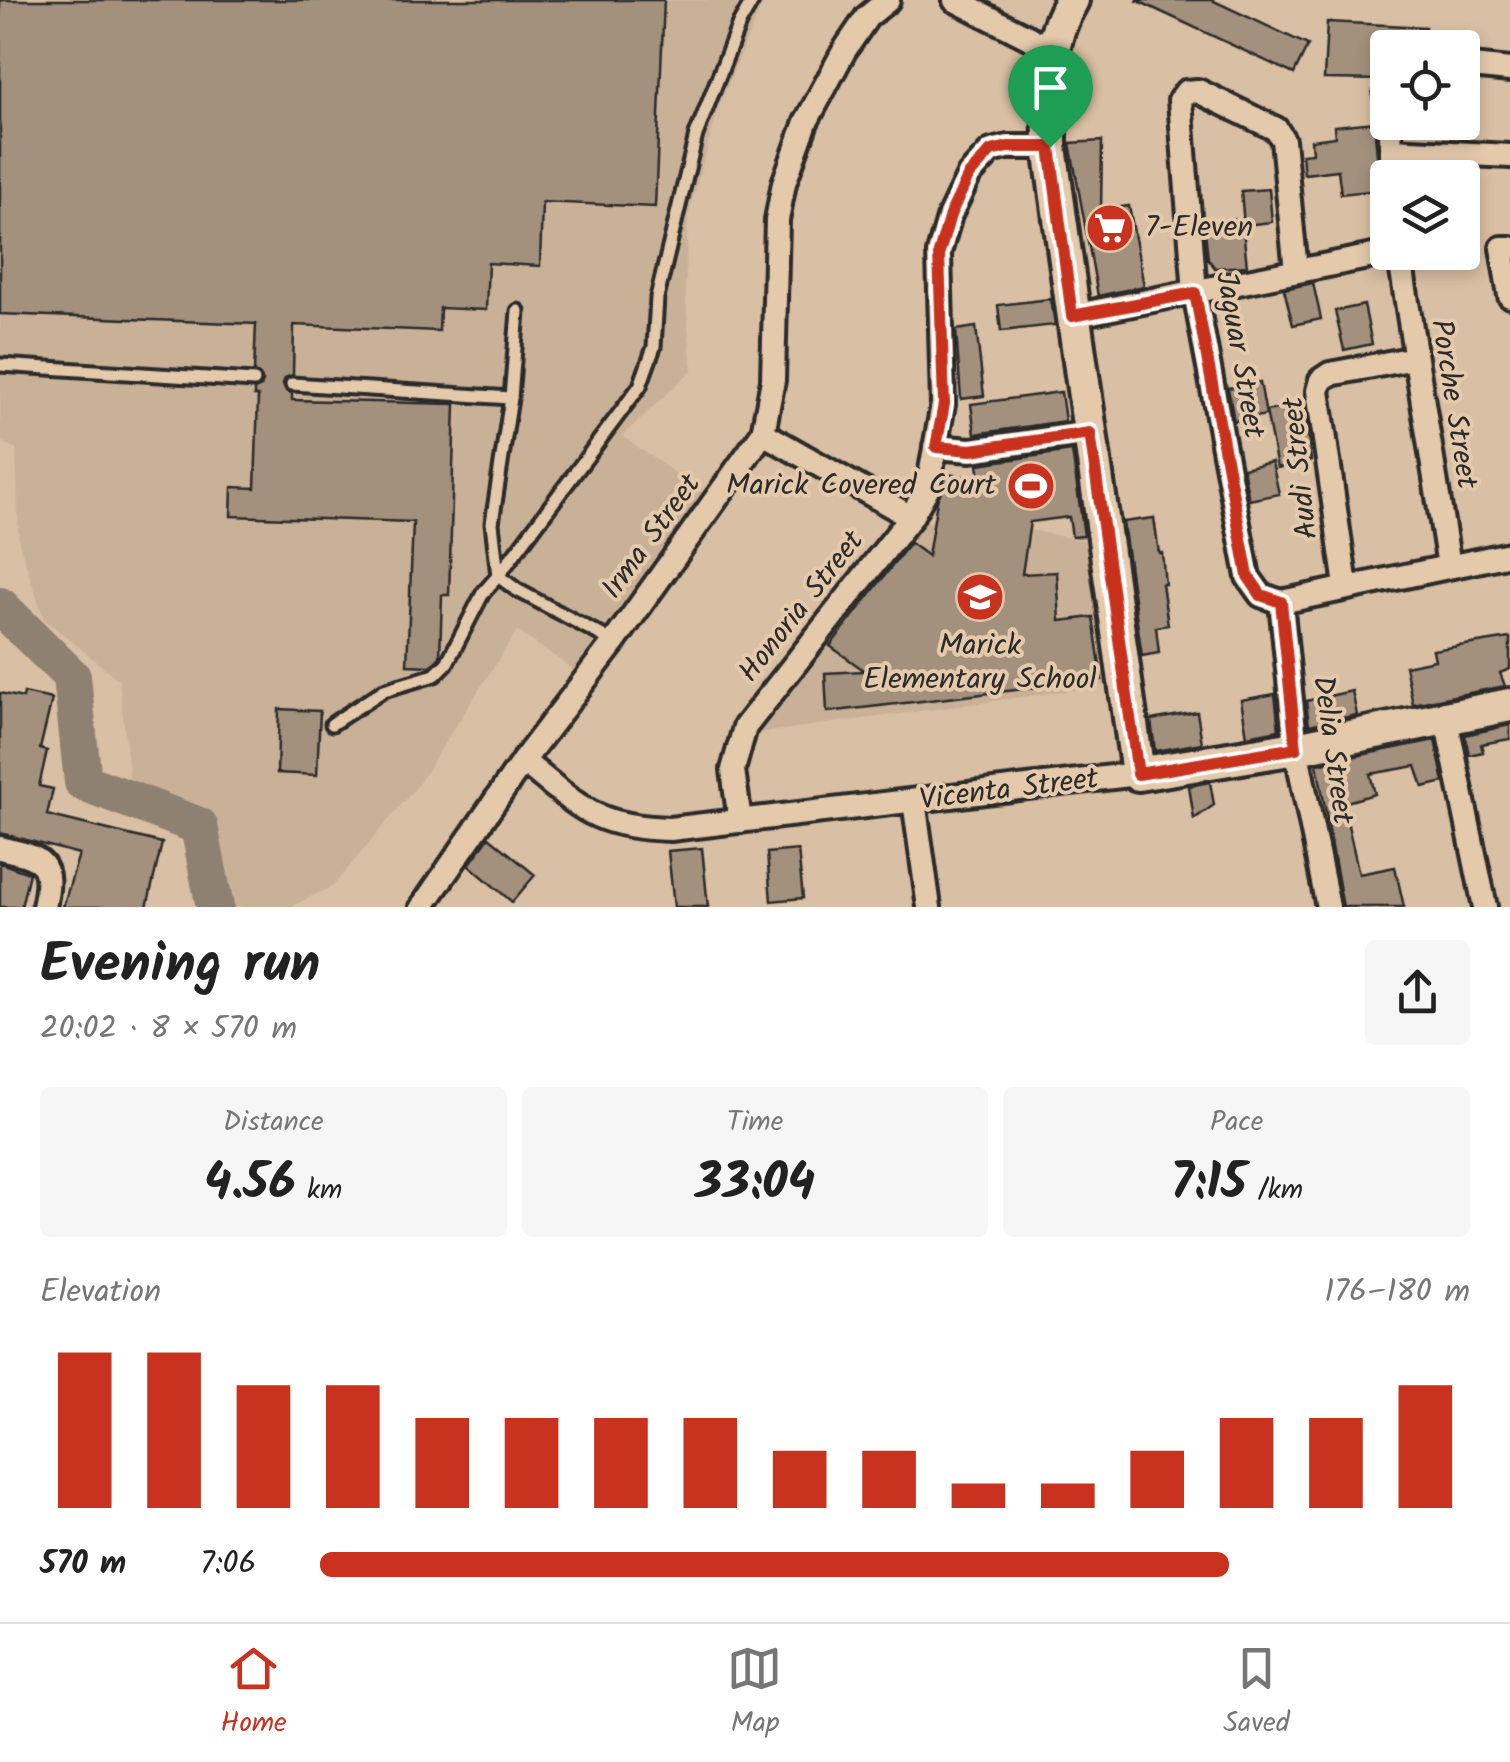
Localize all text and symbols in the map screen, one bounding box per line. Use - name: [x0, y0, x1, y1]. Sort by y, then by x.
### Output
- map controls: [1370, 30, 1480, 270]
- button: locate: [1370, 30, 1480, 140]
- pin: [1008, 45, 1093, 148]
- icon: arrive: [1023, 60, 1078, 115]
- button: layers: [1370, 160, 1480, 270]
- supermarket icon: 7-Eleven: [1084, 202, 1136, 254]
- place label: 7-Eleven: [1145, 204, 1253, 252]
- street label: Jaguar Street: [1201, 268, 1277, 443]
- street label: Porche Street: [1416, 316, 1490, 493]
- street label: Audi Street: [1270, 394, 1332, 542]
- sports icon: Marick Covered Court: [1005, 460, 1057, 512]
- place label: Marick Covered Court: [726, 462, 996, 510]
- street label: Irma Street: [590, 464, 714, 610]
- street label: Honoria Street: [727, 520, 877, 694]
- school or university icon: Marick Elementary School: [954, 571, 1006, 623]
- place label: Marick Elementary School: [863, 622, 1097, 704]
- street label: Delia Street: [1298, 673, 1366, 828]
- street label: Vicenta Street: [917, 755, 1102, 825]
- text: Evening run: [40, 923, 320, 1010]
- button: share: [1365, 940, 1470, 1045]
- text: 20:02 · 8 × 570 m: [40, 1004, 297, 1055]
- text: Distance: [223, 1100, 324, 1145]
- text: Time: [727, 1100, 783, 1145]
- text: Pace: [1210, 1100, 1263, 1145]
- text: 4.56: [204, 1145, 296, 1225]
- text: 33:04: [695, 1145, 815, 1225]
- text: 7:15: [1170, 1145, 1247, 1225]
- text: km: [296, 1168, 342, 1213]
- text: /km: [1247, 1168, 1303, 1213]
- text: Elevation: [40, 1267, 161, 1318]
- text: 176–180 m: [1324, 1267, 1470, 1318]
- text: 570 m: [40, 1539, 126, 1590]
- text: 7:06: [200, 1539, 256, 1590]
- tab: Home: [220, 1641, 287, 1746]
- tab: Map: [727, 1641, 782, 1746]
- tab: Saved: [1223, 1641, 1290, 1746]

